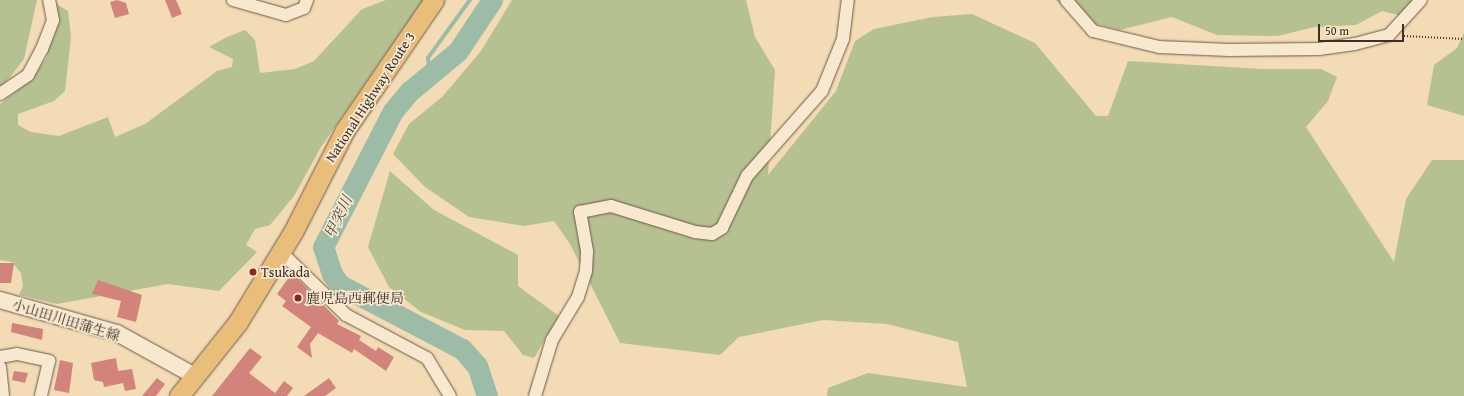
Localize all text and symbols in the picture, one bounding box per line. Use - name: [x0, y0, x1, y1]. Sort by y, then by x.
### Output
- scale bar: [1320, 16, 1406, 42]
- text: 50 m: [1325, 22, 1349, 39]
- street label: National Highway Route 3: [322, 29, 418, 165]
- water label: 甲突川: [320, 193, 356, 241]
- place label: Tsukada: [261, 264, 310, 280]
- marker: Tsukada: [248, 267, 258, 277]
- place label: 鹿児島西郵便局: [306, 290, 404, 306]
- marker: 鹿児島西郵便局: [293, 293, 303, 303]
- street label: 小山田川田蒲生線: [10, 296, 122, 344]

